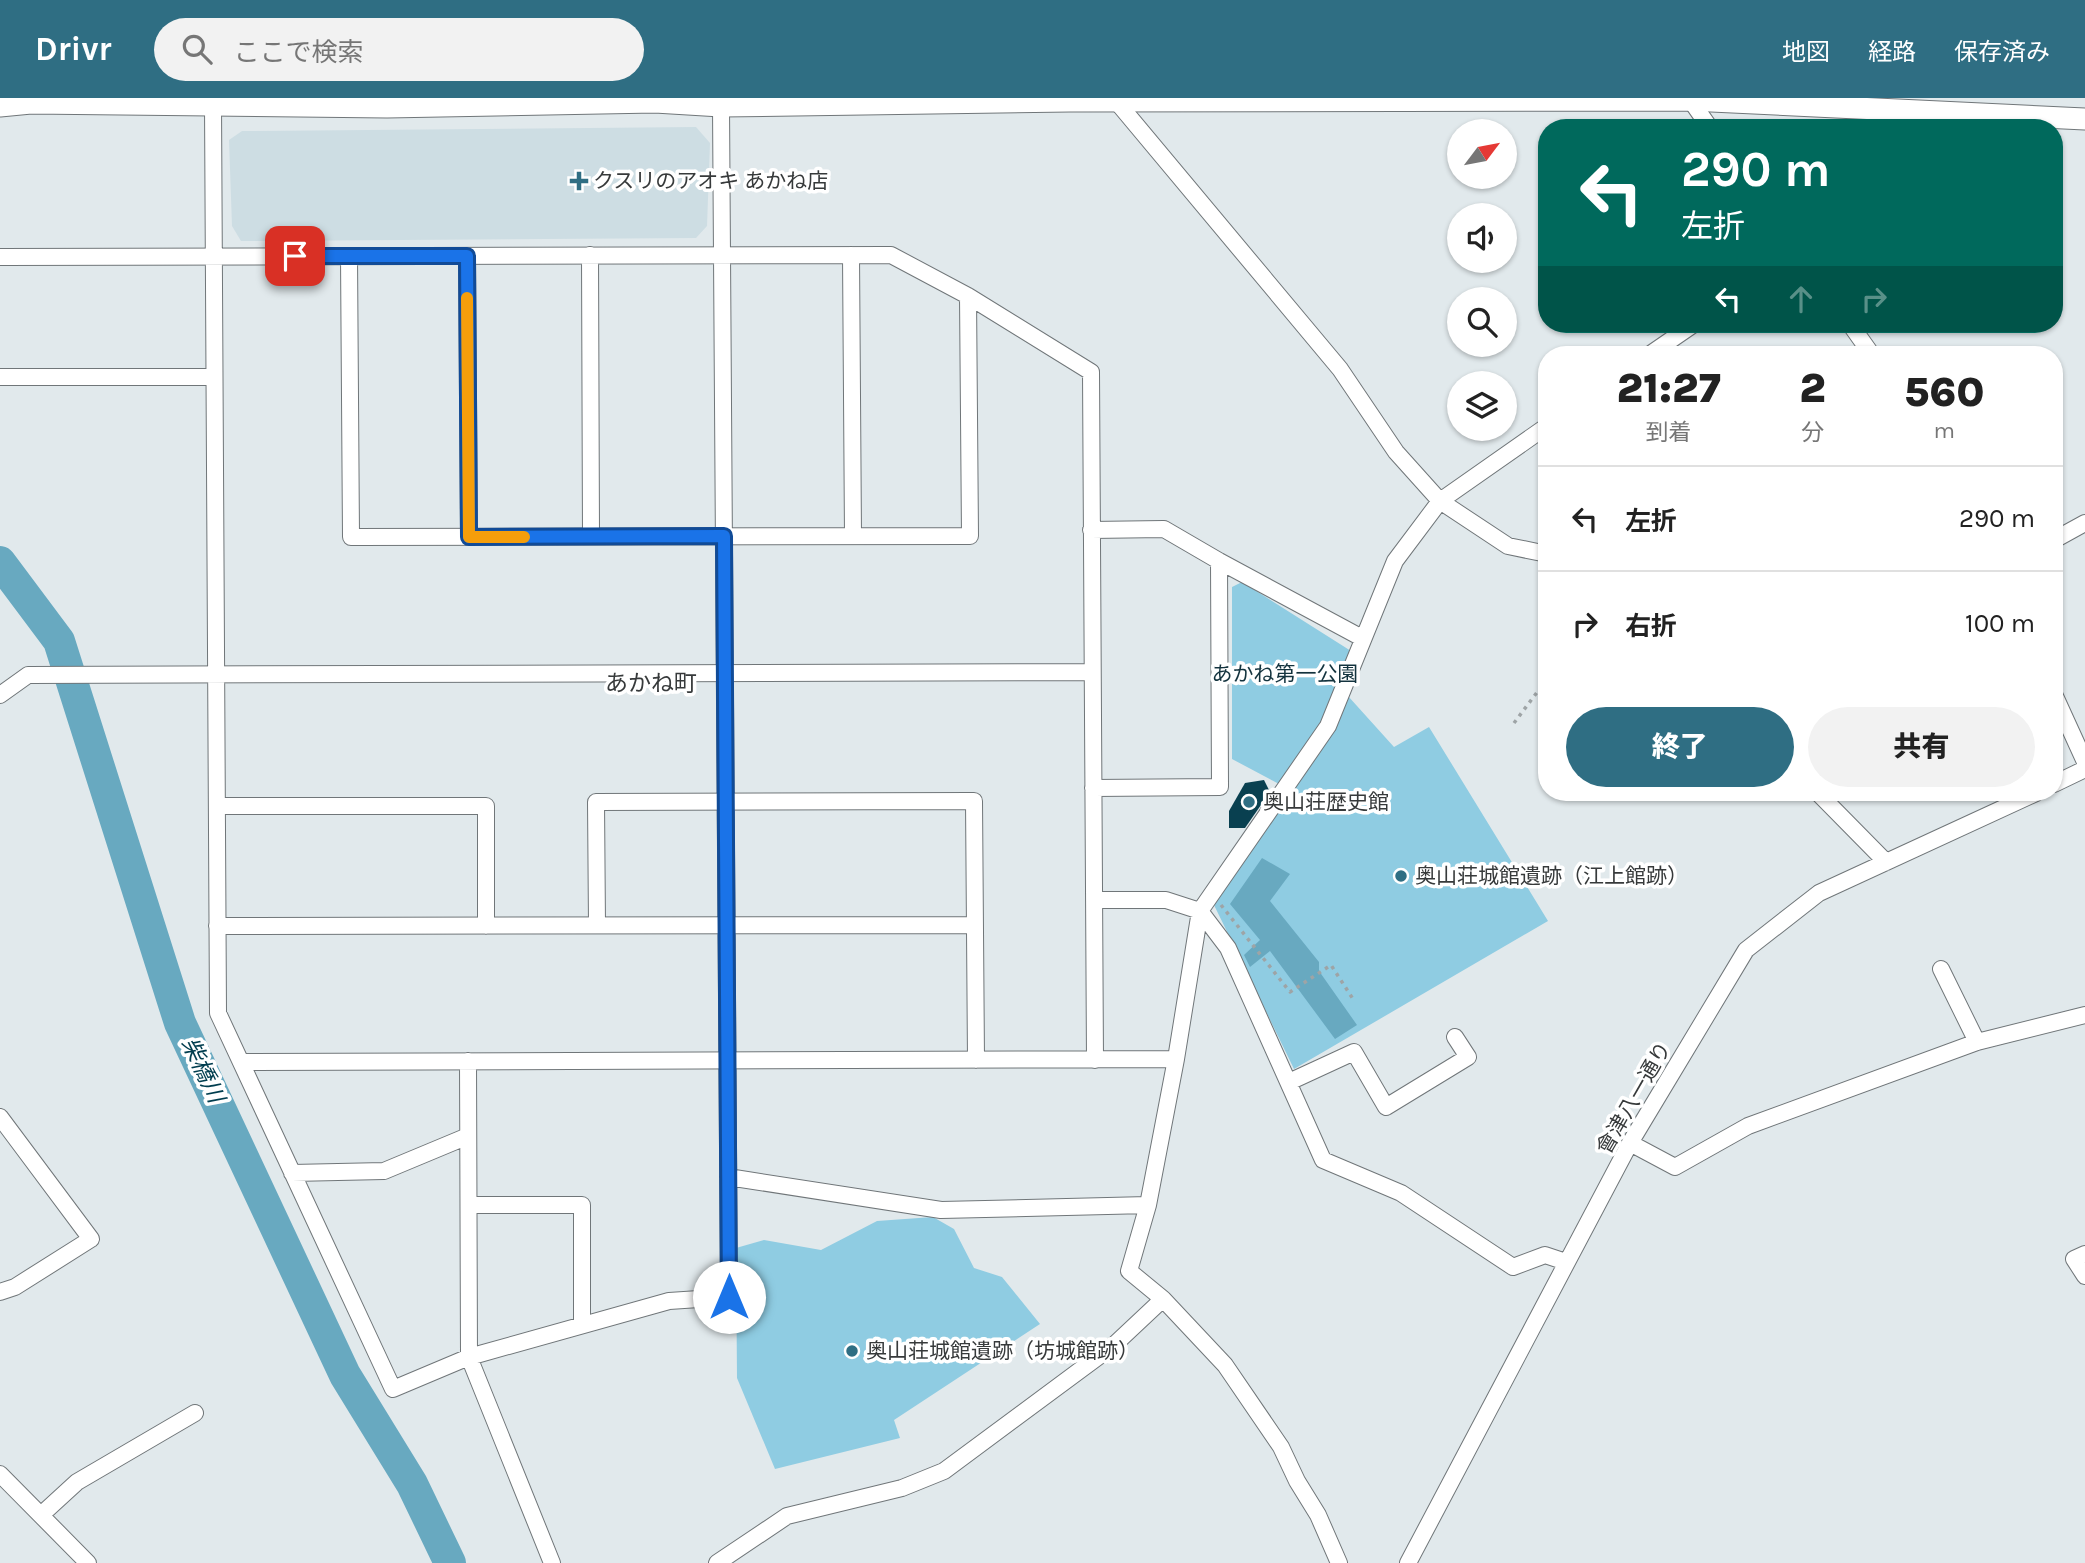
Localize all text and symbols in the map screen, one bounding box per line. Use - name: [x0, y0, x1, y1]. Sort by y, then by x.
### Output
- search box: [154, 18, 644, 81]
- text: Drivr: [35, 30, 112, 68]
- icon: search: [178, 30, 216, 68]
- text: ここで検索: [234, 37, 364, 68]
- text: 地図: [1782, 38, 1830, 66]
- text: 経路: [1868, 38, 1916, 66]
- text: 保存済み: [1954, 38, 2050, 66]
- north arrow: [1447, 119, 1517, 189]
- map controls: [1447, 119, 1517, 441]
- text: 290 m: [1681, 141, 1830, 198]
- icon: left: [1566, 147, 1657, 238]
- place label: クスリのアオキ あかね店: [593, 169, 828, 193]
- marker: クスリのアオキ あかね店: [571, 173, 587, 189]
- button: sound: [1447, 203, 1517, 273]
- text: 左折: [1681, 208, 1745, 245]
- pin: [265, 226, 325, 286]
- icon: arrive: [276, 237, 314, 275]
- icon: left: [1709, 280, 1747, 318]
- icon: ahead: [1782, 280, 1820, 318]
- icon: right: [1855, 280, 1893, 318]
- button: search: [1447, 287, 1517, 357]
- text: 21:27: [1616, 363, 1721, 413]
- text: 2: [1799, 363, 1826, 413]
- text: 560: [1904, 367, 1985, 417]
- button: layers: [1447, 371, 1517, 441]
- text: m: [1934, 417, 1955, 444]
- text: 到着: [1646, 419, 1692, 446]
- text: 分: [1801, 419, 1824, 446]
- icon: left: [1566, 500, 1604, 538]
- text: 290 m: [1959, 503, 2035, 534]
- text: 左折: [1625, 506, 1677, 537]
- icon: right: [1566, 605, 1604, 643]
- text: 100 m: [1965, 608, 2035, 639]
- text: 右折: [1625, 611, 1677, 642]
- park label: あかね第一公園: [1212, 662, 1359, 686]
- district label: あかね町: [605, 670, 697, 697]
- button: 終了: [1566, 707, 1794, 787]
- button: 共有: [1808, 707, 2035, 787]
- place label: 奥山荘歴史館: [1263, 790, 1389, 814]
- marker: 奥山荘歴史館: [1241, 794, 1257, 810]
- place label: 奥山荘城館遺跡（江上館跡）: [1415, 864, 1688, 888]
- marker: 奥山荘城館遺跡（江上館跡）: [1393, 868, 1409, 884]
- water label: 柴橋川: [176, 1033, 231, 1110]
- street label: 會津八一通り: [1592, 1037, 1676, 1159]
- position arrow: [692, 1260, 766, 1334]
- place label: 奥山荘城館遺跡（坊城館跡）: [866, 1339, 1139, 1363]
- marker: 奥山荘城館遺跡（坊城館跡）: [844, 1343, 860, 1359]

